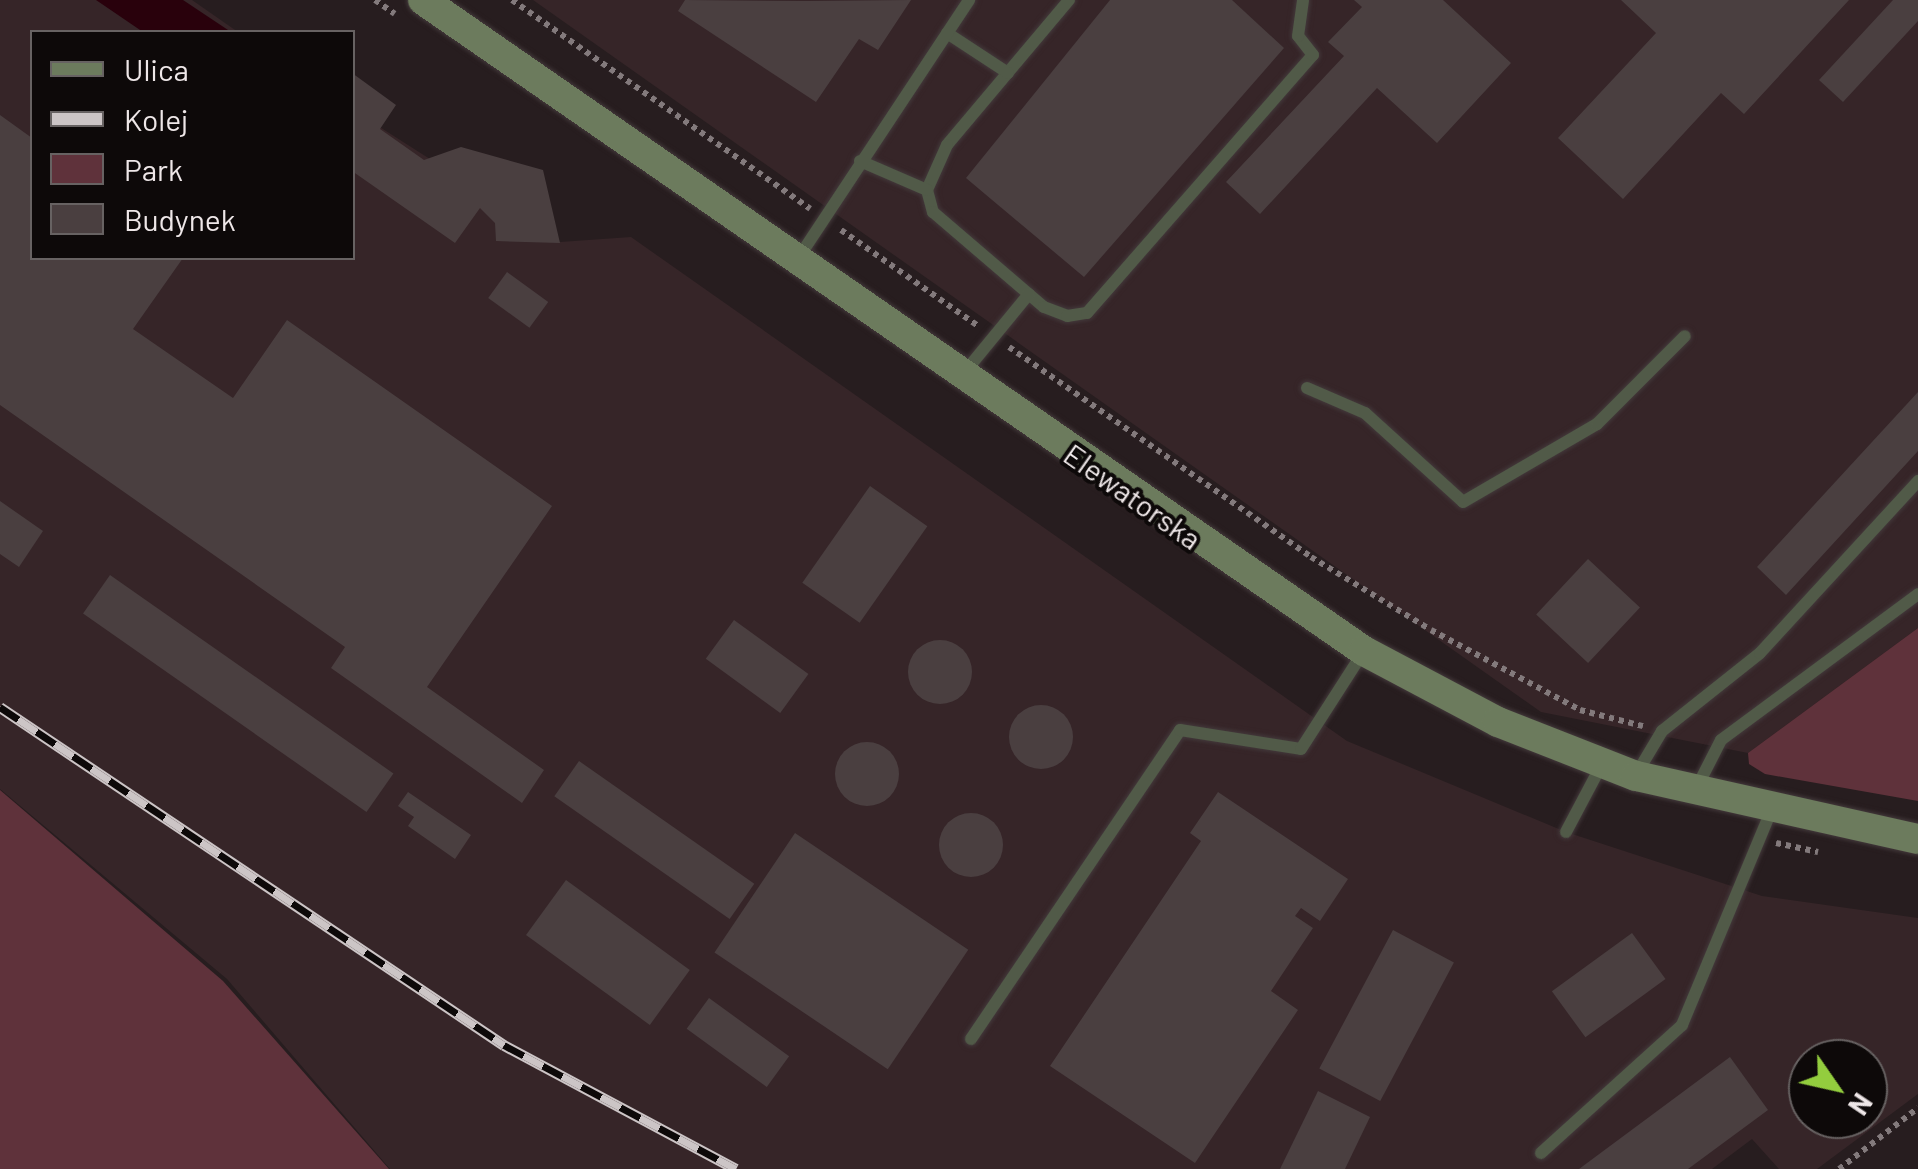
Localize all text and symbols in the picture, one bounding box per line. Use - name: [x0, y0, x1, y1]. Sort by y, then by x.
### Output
- legend: [30, 30, 355, 260]
- text: Ulica: [124, 51, 189, 87]
- text: Kolej: [124, 101, 188, 137]
- text: Park: [124, 151, 183, 187]
- text: Budynek: [124, 201, 236, 237]
- street label: Elewatorska: [1057, 436, 1209, 556]
- north arrow: [1788, 1039, 1888, 1139]
- text: N: [1842, 1087, 1881, 1122]

